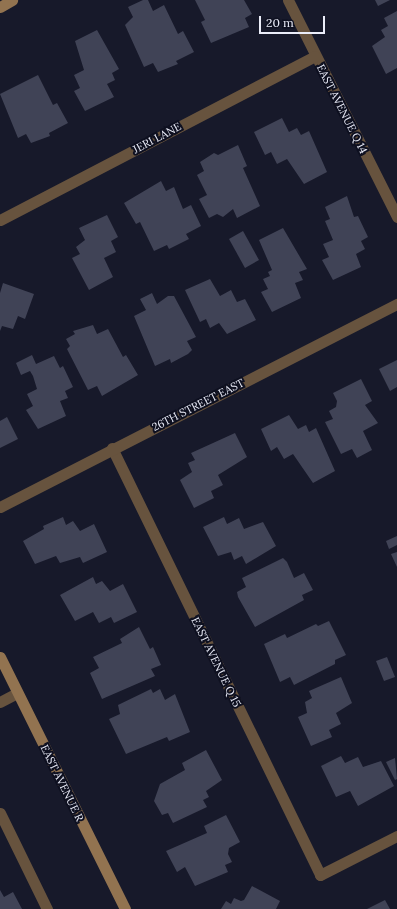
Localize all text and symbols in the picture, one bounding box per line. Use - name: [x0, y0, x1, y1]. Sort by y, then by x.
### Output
- scale bar: [261, 8, 327, 34]
- text: 20 m: [266, 15, 294, 30]
- street label: EAST AVENUE Q 14: [314, 62, 370, 156]
- street label: JERI LANE: [130, 120, 184, 156]
- street label: 26TH STREET EAST: [150, 376, 246, 434]
- street label: EAST AVENUE Q 15: [188, 615, 244, 709]
- street label: EAST AVENUE R: [38, 743, 86, 823]

